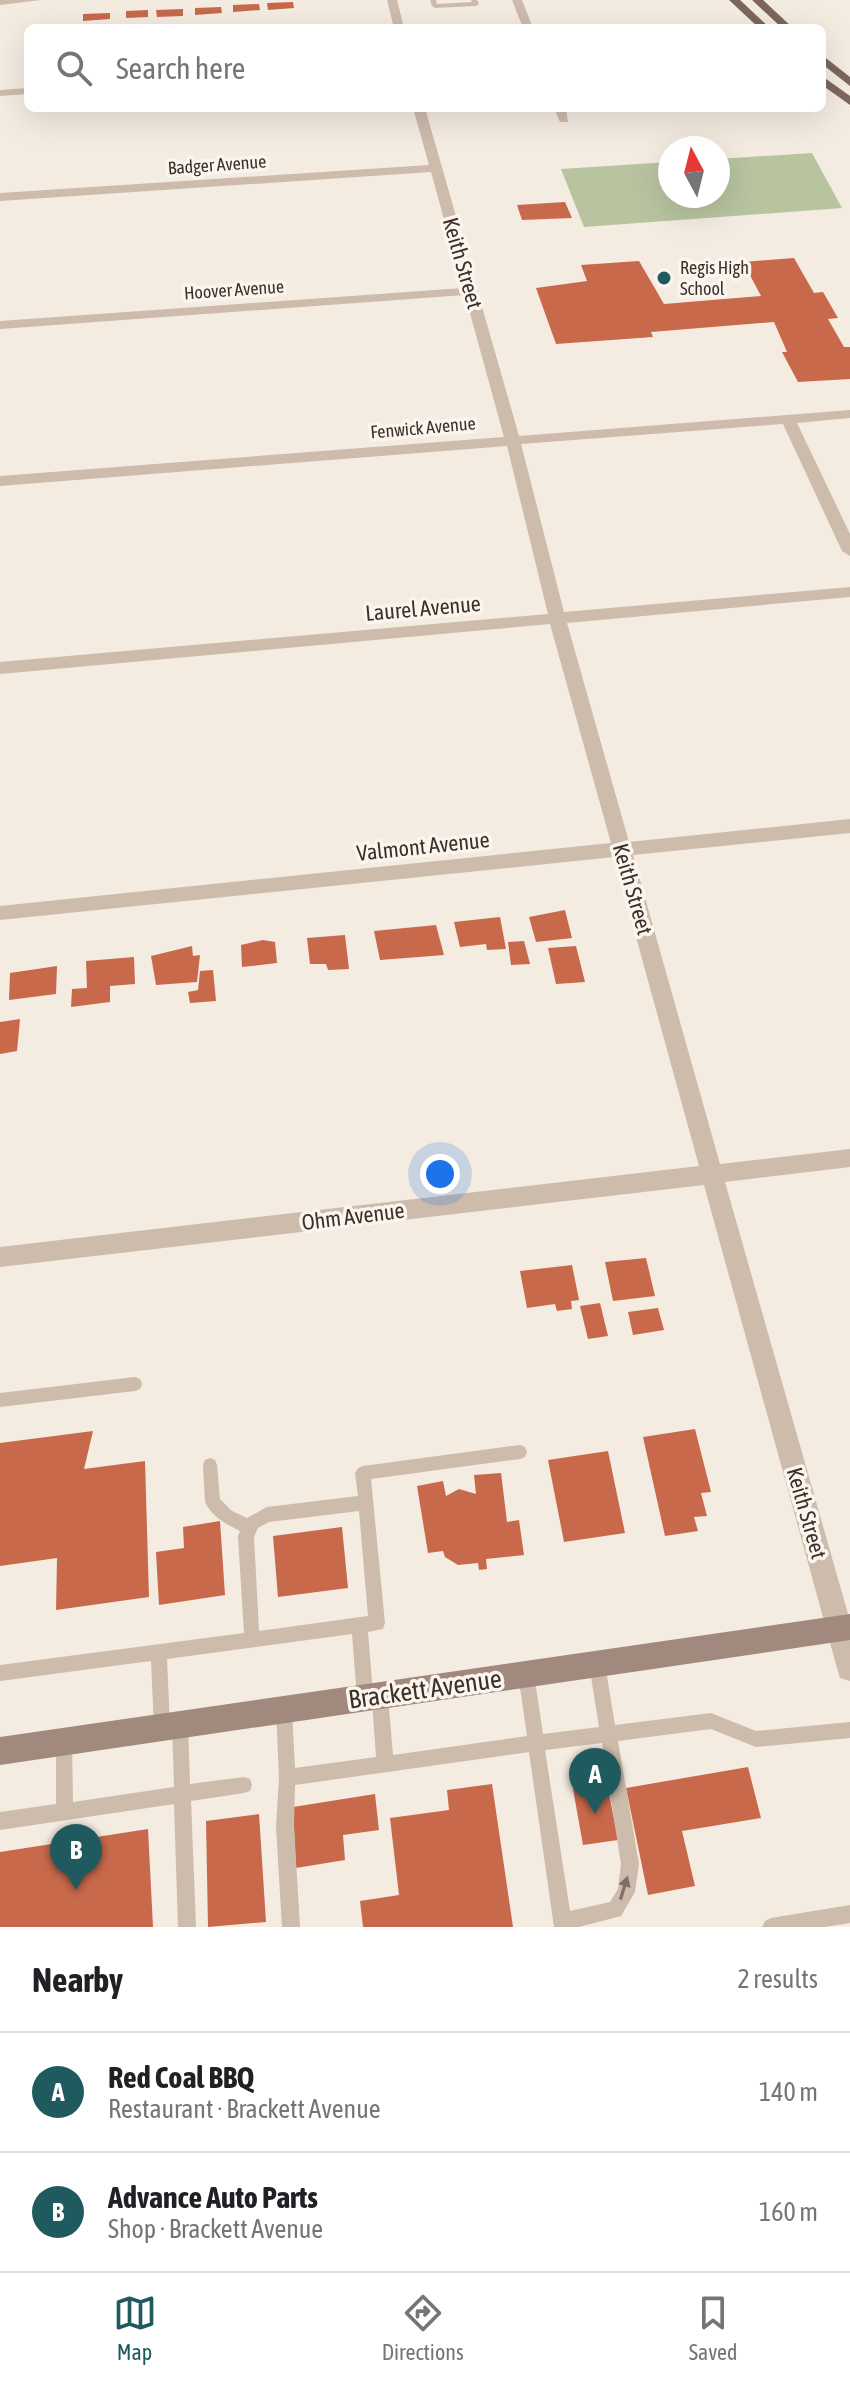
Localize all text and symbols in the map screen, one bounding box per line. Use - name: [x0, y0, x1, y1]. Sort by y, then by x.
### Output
- search box: [24, 24, 826, 112]
- icon: search: [52, 46, 96, 90]
- text: Search here: [116, 51, 245, 85]
- north arrow: [658, 136, 730, 208]
- street label: Badger Avenue: [167, 151, 267, 178]
- street label: Keith Street: [438, 214, 488, 312]
- place label: Regis High School: [680, 257, 749, 299]
- marker: Regis High School: [655, 269, 673, 287]
- street label: Hoover Avenue: [183, 276, 285, 303]
- street label: Fenwick Avenue: [369, 412, 476, 443]
- street label: Laurel Avenue: [364, 590, 482, 626]
- street label: Valmont Avenue: [355, 826, 491, 866]
- street label: Keith Street: [608, 840, 658, 938]
- your location: [420, 1154, 460, 1194]
- street label: Ohm Avenue: [300, 1197, 406, 1235]
- street label: Keith Street: [782, 1464, 832, 1562]
- street label: Brackett Avenue: [346, 1663, 504, 1715]
- pin: A: [569, 1748, 621, 1814]
- pin: B: [50, 1824, 102, 1890]
- one-way arrow: [618, 1876, 631, 1900]
- text: Nearby: [32, 1960, 123, 1999]
- text: 2 results: [737, 1964, 818, 1994]
- text: Red Coal BBQ: [108, 2060, 254, 2094]
- text: A: [52, 2077, 64, 2107]
- text: 140 m: [759, 2077, 818, 2107]
- text: Restaurant · Brackett Avenue: [108, 2094, 381, 2124]
- text: Advance Auto Parts: [108, 2180, 318, 2214]
- text: B: [52, 2197, 64, 2227]
- text: 160 m: [759, 2197, 818, 2227]
- text: Shop · Brackett Avenue: [108, 2214, 323, 2244]
- tab: Map: [113, 2291, 157, 2365]
- tab: Directions: [382, 2291, 464, 2365]
- tab: Saved: [689, 2291, 737, 2365]

